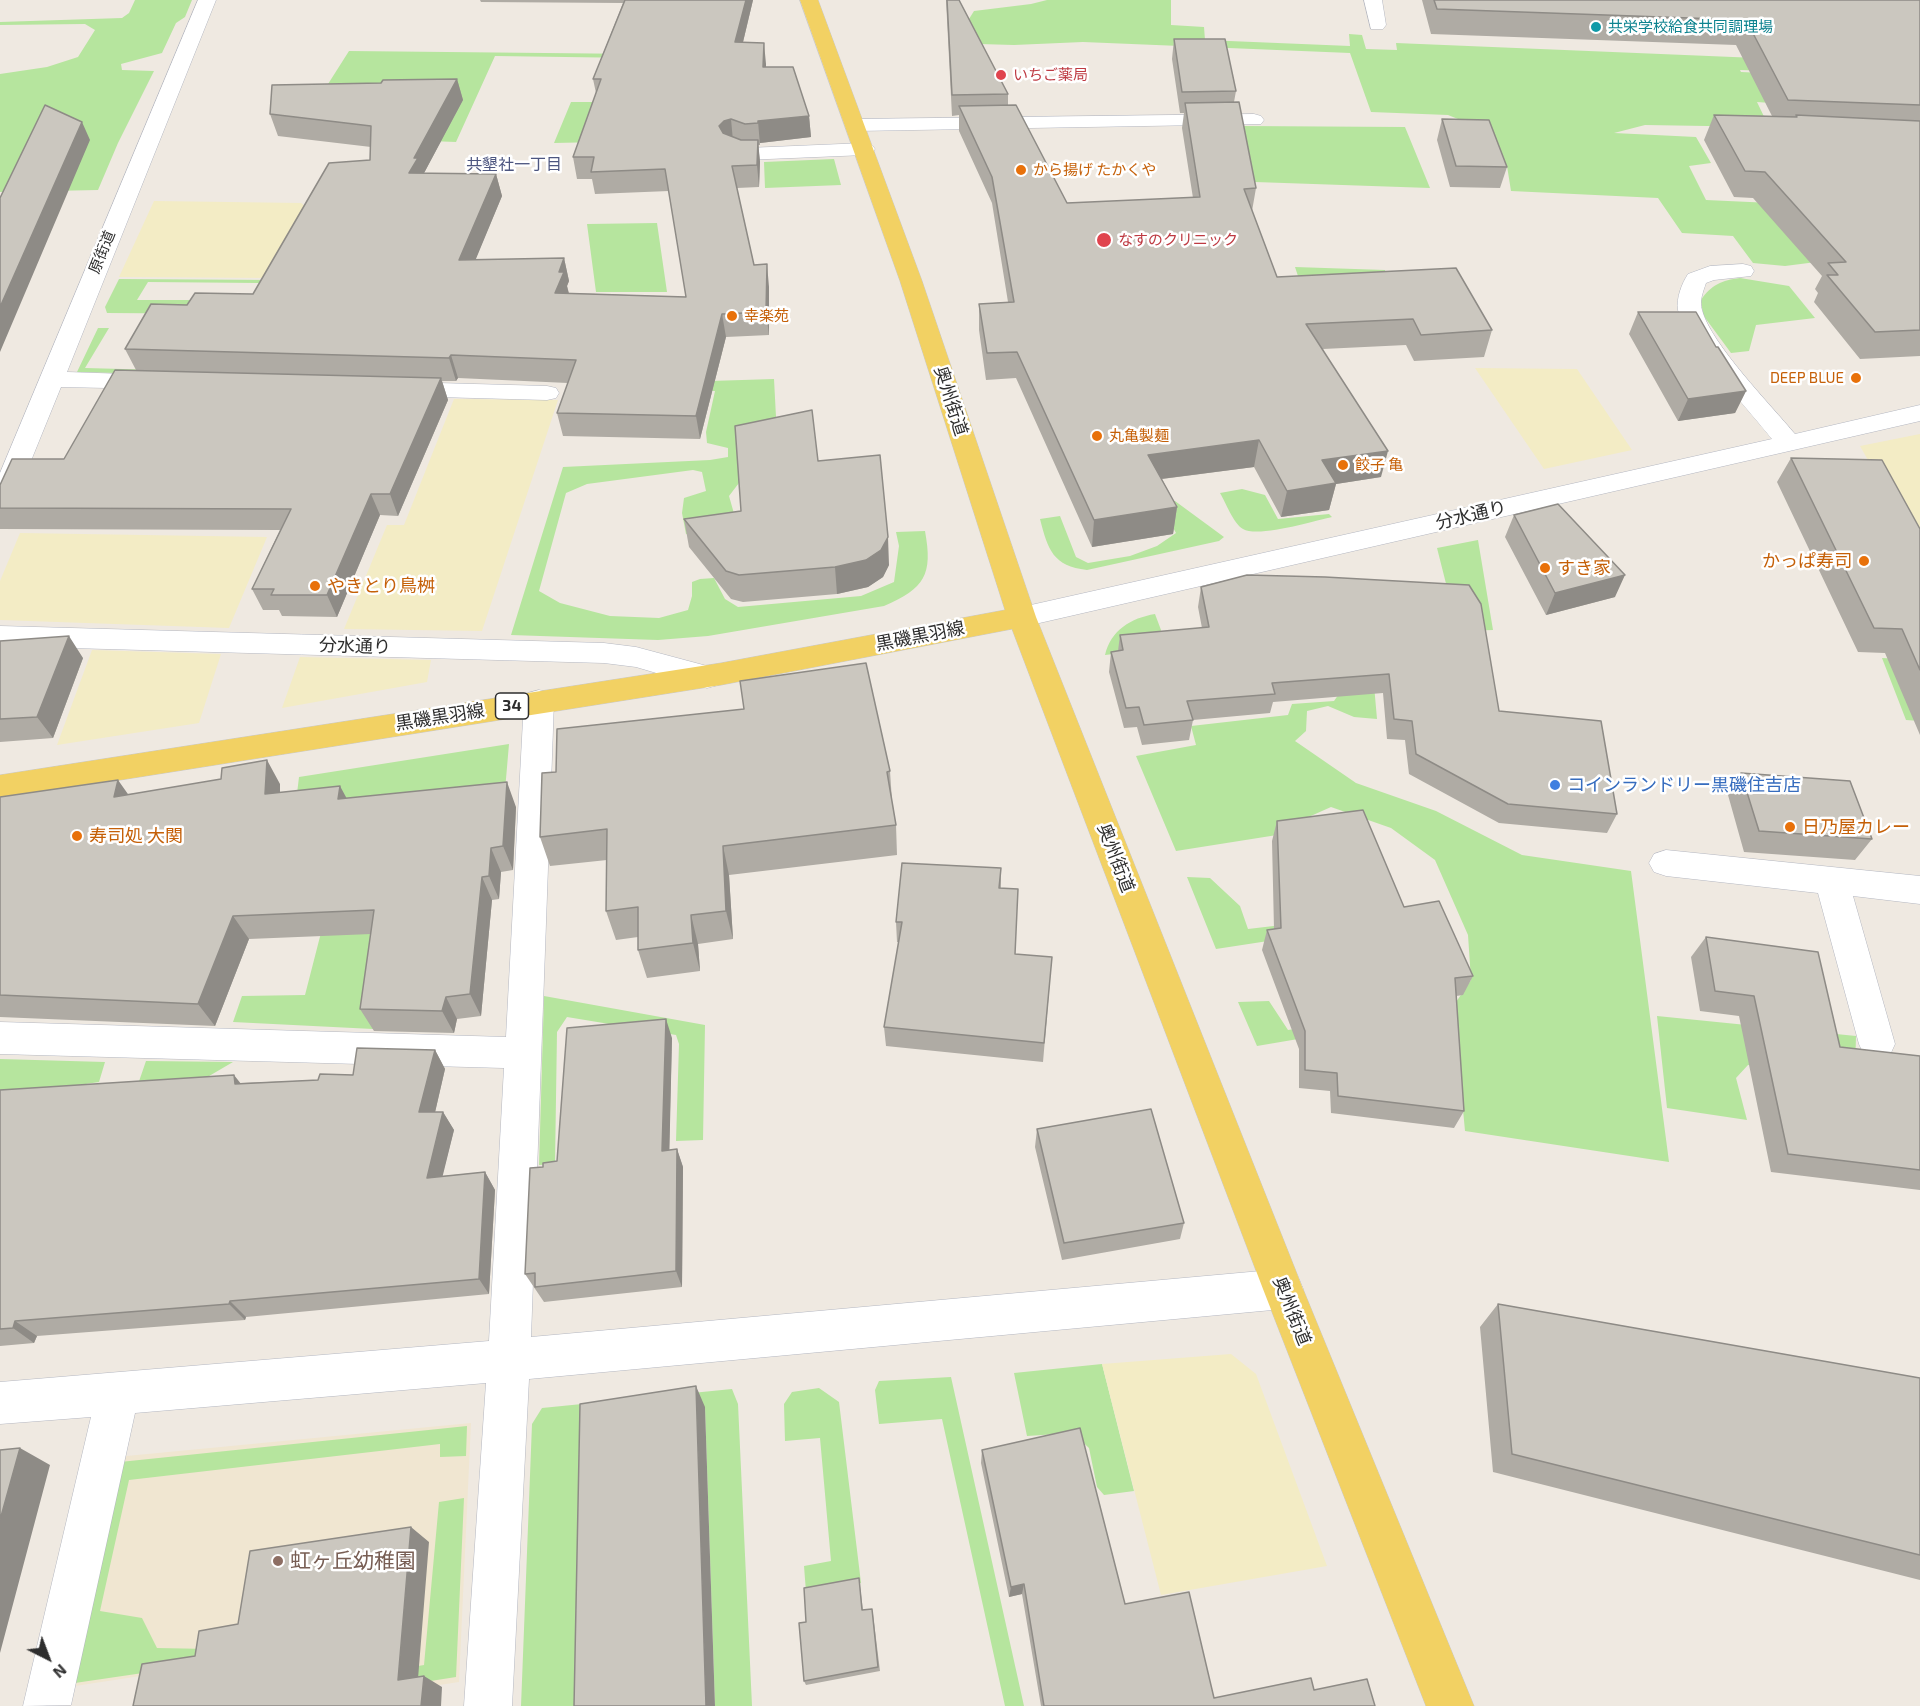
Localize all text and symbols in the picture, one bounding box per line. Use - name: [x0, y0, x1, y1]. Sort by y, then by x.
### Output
- place label: 共栄学校給食共同調理場: [1608, 18, 1773, 36]
- marker: 共栄学校給食共同調理場: [1589, 20, 1603, 34]
- place label: いちご薬局: [1013, 66, 1088, 84]
- marker: いちご薬局: [994, 68, 1008, 82]
- district label: 共墾社一丁目: [466, 155, 562, 175]
- place label: から揚げ たかくや: [1033, 161, 1156, 179]
- marker: から揚げ たかくや: [1014, 163, 1028, 177]
- street label: 原街道: [85, 228, 119, 276]
- marker: なすのクリニック: [1095, 231, 1113, 249]
- place label: なすのクリニック: [1118, 231, 1238, 249]
- place label: 幸楽苑: [744, 307, 789, 325]
- marker: 幸楽苑: [725, 309, 739, 323]
- street label: 奥州街道: [930, 363, 972, 439]
- place label: DEEP BLUE: [1770, 369, 1844, 387]
- marker: DEEP BLUE: [1849, 371, 1863, 385]
- place label: 丸亀製麺: [1109, 427, 1169, 445]
- marker: 丸亀製麺: [1090, 429, 1104, 443]
- place label: 餃子 亀: [1355, 456, 1403, 474]
- marker: 餃子 亀: [1336, 458, 1350, 472]
- street label: 分水通り: [1433, 496, 1509, 534]
- place label: かっぱ寿司: [1762, 550, 1852, 572]
- marker: かっぱ寿司: [1857, 554, 1871, 568]
- place label: すき家: [1557, 557, 1611, 579]
- marker: すき家: [1538, 561, 1552, 575]
- place label: やきとり鳥桝: [327, 575, 435, 597]
- marker: やきとり鳥桝: [308, 579, 322, 593]
- street label: 黒磯黒羽線: [874, 617, 966, 655]
- street label: 分水通り: [319, 634, 391, 658]
- road number: 34: [496, 693, 528, 719]
- street label: 黒磯黒羽線: [394, 699, 486, 735]
- place label: コインランドリー黒磯住吉店: [1567, 774, 1801, 796]
- marker: コインランドリー黒磯住吉店: [1548, 778, 1562, 792]
- place label: 日乃屋カレー: [1802, 816, 1910, 838]
- marker: 日乃屋カレー: [1783, 820, 1797, 834]
- street label: 奥州街道: [1093, 821, 1139, 895]
- place label: 寿司処 大関: [89, 825, 183, 847]
- marker: 寿司処 大関: [70, 829, 84, 843]
- street label: 奥州街道: [1269, 1274, 1315, 1348]
- place label: 虹ヶ丘幼稚園: [290, 1548, 416, 1574]
- marker: 虹ヶ丘幼稚園: [271, 1554, 285, 1568]
- north arrow: [18, 1628, 78, 1688]
- text: N: [50, 1661, 71, 1683]

